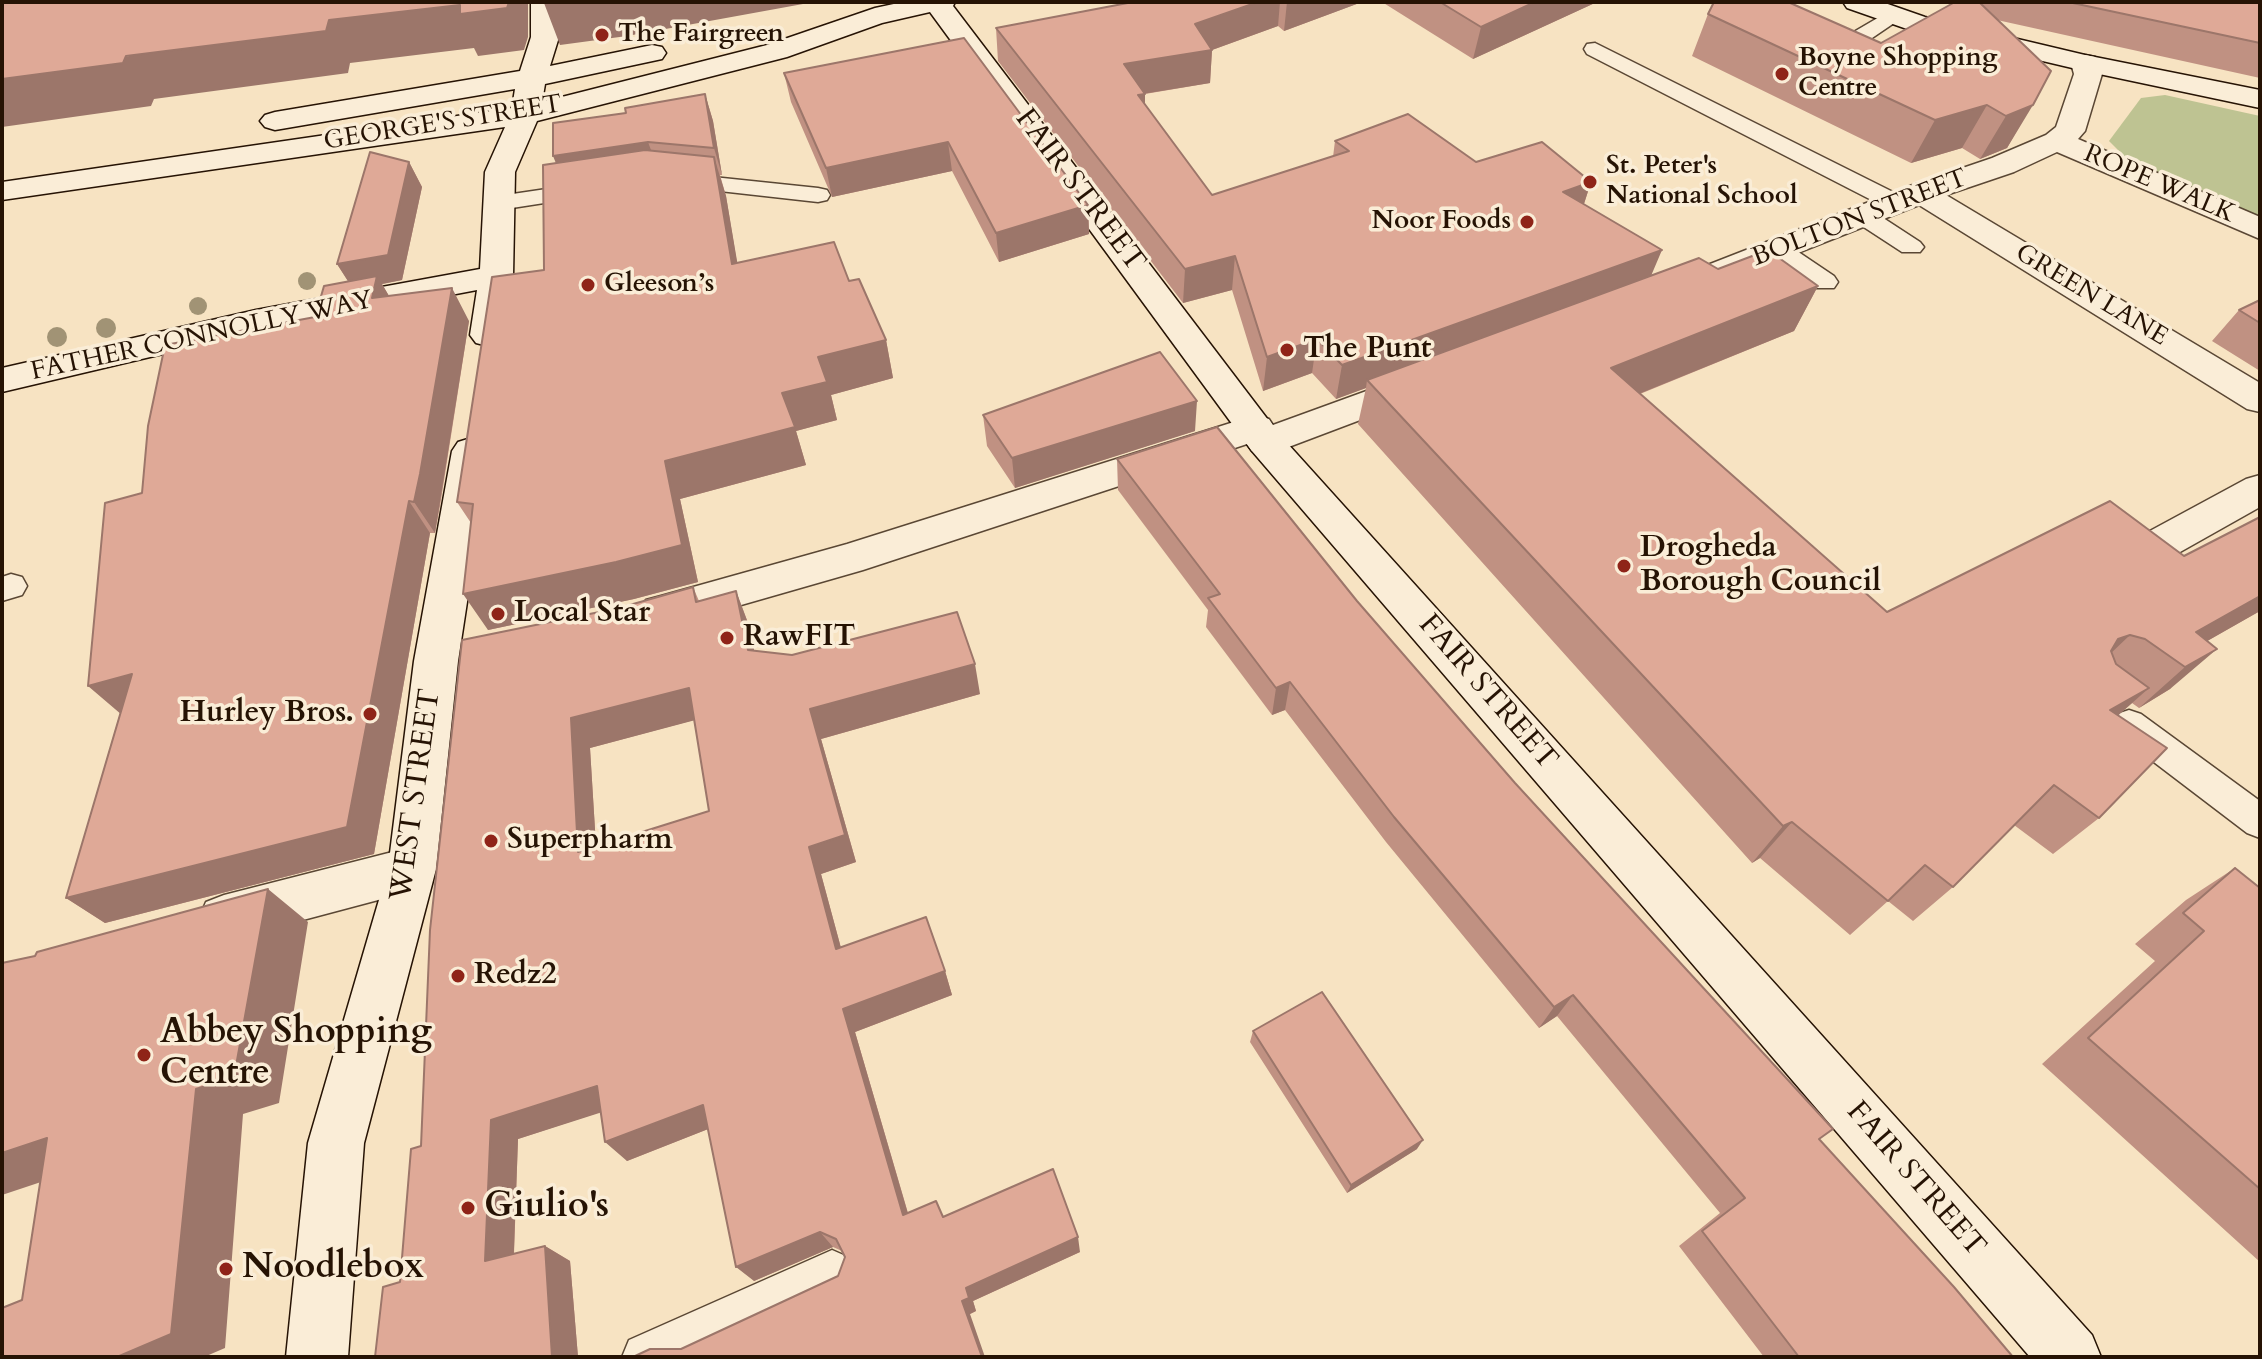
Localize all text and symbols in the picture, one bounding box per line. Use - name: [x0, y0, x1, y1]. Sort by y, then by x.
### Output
- place label: The Fairgreen: [618, 19, 784, 51]
- marker: The Fairgreen: [593, 26, 611, 44]
- place label: Boyne Shopping Centre: [1798, 43, 1998, 104]
- marker: Boyne Shopping Centre: [1773, 65, 1791, 83]
- street label: GEORGE'S STREET: [322, 90, 564, 158]
- street label: FAIR STREET: [1006, 103, 1152, 279]
- street label: ROPE WALK: [2079, 139, 2239, 231]
- place label: St. Peter's National School: [1606, 151, 1797, 212]
- street label: BOLTON STREET: [1748, 164, 1972, 274]
- marker: St. Peter's National School: [1581, 173, 1599, 191]
- place label: Noor Foods: [1372, 206, 1511, 238]
- marker: Noor Foods: [1518, 213, 1536, 231]
- street label: GREEN LANE: [2009, 238, 2173, 354]
- place label: Gleeson’s: [604, 269, 714, 301]
- marker: Gleeson’s: [579, 276, 597, 294]
- street label: FATHER CONNOLLY WAY: [28, 285, 376, 389]
- place label: The Punt: [1303, 332, 1431, 368]
- marker: The Punt: [1278, 341, 1296, 359]
- place label: Drogheda Borough Council: [1640, 531, 1881, 602]
- marker: Drogheda Borough Council: [1615, 557, 1633, 575]
- place label: Local Star: [514, 596, 650, 632]
- marker: Local Star: [489, 605, 507, 623]
- street label: FAIR STREET: [1410, 608, 1564, 778]
- place label: RawFIT: [743, 620, 855, 656]
- marker: RawFIT: [718, 629, 736, 647]
- street label: WEST STREET: [384, 687, 450, 903]
- place label: Hurley Bros.: [180, 696, 354, 732]
- marker: Hurley Bros.: [361, 705, 379, 723]
- place label: Superpharm: [507, 823, 673, 859]
- marker: Superpharm: [482, 832, 500, 850]
- place label: Redz2: [474, 958, 557, 994]
- marker: Redz2: [449, 967, 467, 985]
- place label: Abbey Shopping Centre: [160, 1012, 432, 1097]
- marker: Abbey Shopping Centre: [135, 1046, 153, 1064]
- street label: FAIR STREET: [1838, 1095, 1992, 1265]
- place label: Giulio's: [484, 1186, 609, 1230]
- marker: Giulio's: [459, 1199, 477, 1217]
- place label: Noodlebox: [242, 1247, 424, 1291]
- marker: Noodlebox: [217, 1260, 235, 1278]

